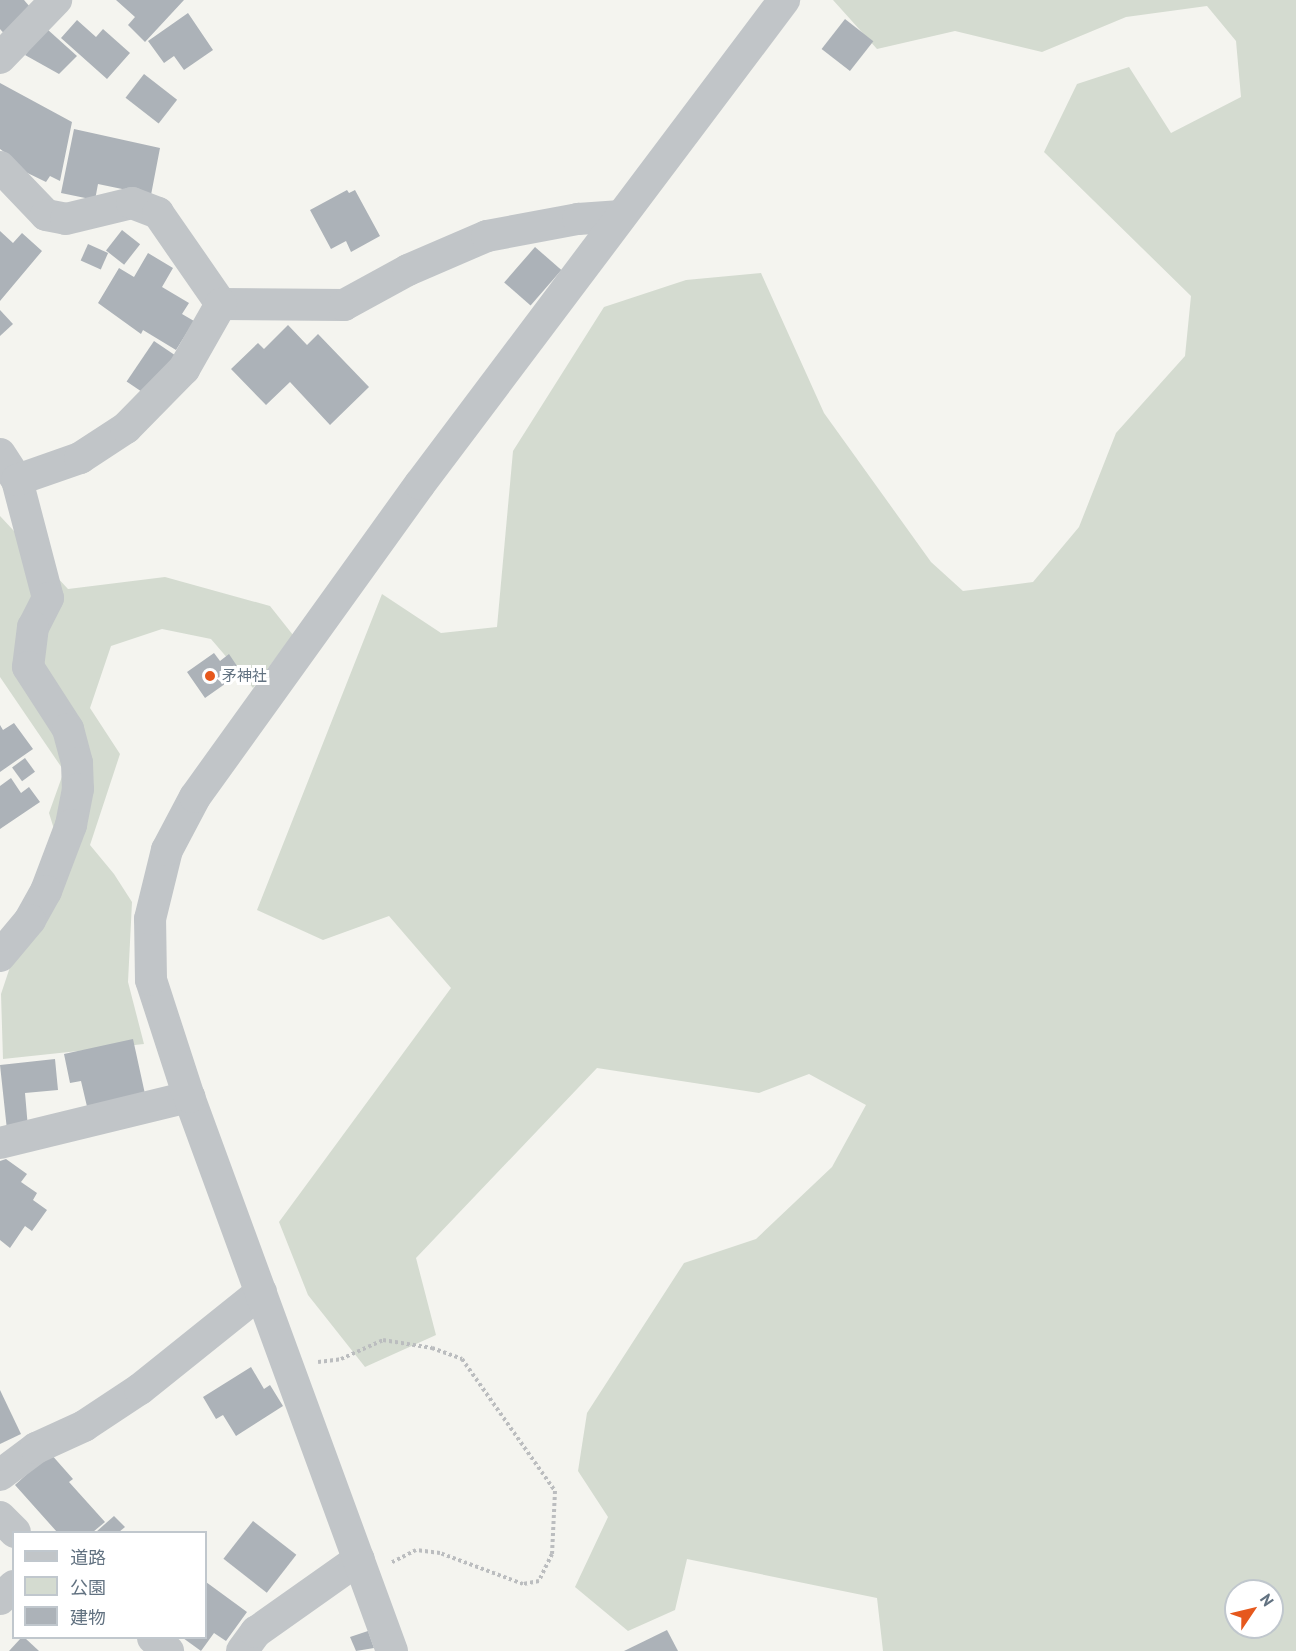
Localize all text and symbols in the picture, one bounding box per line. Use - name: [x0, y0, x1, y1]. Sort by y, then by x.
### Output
- place label: 矛神社: [222, 667, 267, 685]
- marker: 矛神社: [203, 669, 217, 683]
- legend: [12, 1531, 207, 1639]
- text: 道路: [70, 1546, 106, 1569]
- text: 公園: [70, 1576, 106, 1599]
- north arrow: [1224, 1579, 1284, 1639]
- text: N: [1256, 1590, 1278, 1610]
- text: 建物: [70, 1606, 106, 1629]

